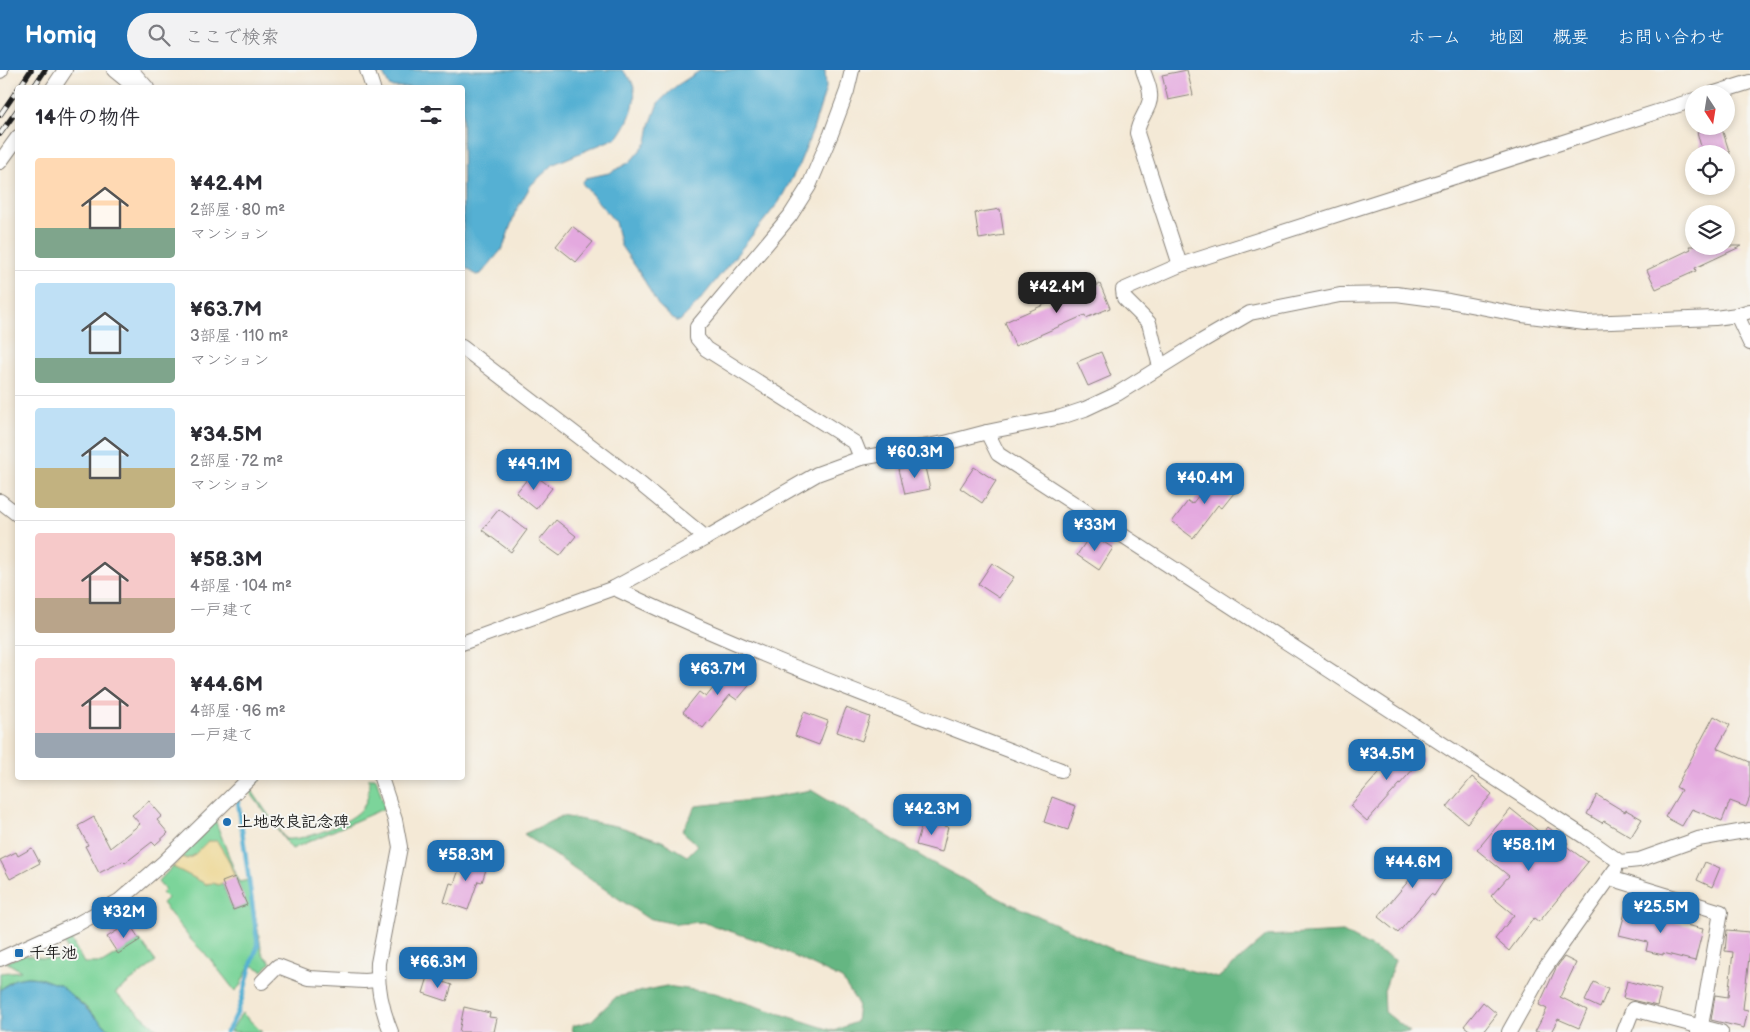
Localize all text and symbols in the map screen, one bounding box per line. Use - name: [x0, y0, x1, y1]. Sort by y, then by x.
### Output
- search box: [127, 13, 477, 58]
- text: Homiq: [25, 21, 97, 50]
- icon: search: [145, 21, 173, 49]
- text: ここで検索: [185, 26, 280, 49]
- text: ホーム: [1408, 27, 1461, 48]
- text: 地図: [1489, 27, 1525, 48]
- text: 概要: [1553, 27, 1589, 48]
- text: お問い合わせ: [1617, 27, 1725, 48]
- north arrow: [1685, 85, 1735, 135]
- map controls: [1685, 85, 1735, 255]
- icon: filters: [417, 101, 445, 129]
- text: 14件の物件: [35, 105, 140, 130]
- button: locate: [1685, 145, 1735, 195]
- text: ¥42.4M: [190, 171, 263, 196]
- icon: home: [75, 178, 135, 238]
- text: 2部屋 · 80 m²: [190, 201, 285, 220]
- button: layers: [1685, 205, 1735, 255]
- text: マンション: [190, 225, 269, 244]
- pin: ¥42.4M: [1016, 272, 1098, 314]
- text: ¥42.4M: [1029, 278, 1085, 297]
- text: ¥63.7M: [190, 297, 262, 322]
- icon: home: [75, 303, 135, 363]
- text: 3部屋 · 110 m²: [190, 327, 289, 346]
- text: マンション: [190, 351, 269, 370]
- text: ¥34.5M: [190, 422, 262, 447]
- icon: home: [75, 428, 135, 488]
- pin: ¥60.3M: [874, 436, 956, 479]
- text: ¥60.3M: [887, 443, 943, 462]
- pin: ¥49.1M: [493, 448, 575, 491]
- text: 2部屋 · 72 m²: [190, 452, 283, 471]
- text: ¥49.1M: [508, 455, 560, 474]
- pin: ¥40.4M: [1164, 462, 1246, 505]
- text: ¥40.4M: [1177, 469, 1233, 488]
- text: マンション: [190, 476, 269, 495]
- pin: ¥33M: [1065, 510, 1125, 552]
- text: ¥33M: [1074, 516, 1116, 535]
- text: ¥58.3M: [190, 547, 263, 572]
- icon: home: [75, 553, 135, 613]
- text: 4部屋 · 104 m²: [190, 577, 292, 596]
- text: 一戸建て: [190, 601, 254, 620]
- pin: ¥63.7M: [677, 654, 759, 696]
- text: ¥63.7M: [690, 660, 746, 679]
- text: ¥44.6M: [190, 672, 263, 697]
- icon: home: [75, 678, 135, 738]
- text: 4部屋 · 96 m²: [190, 702, 286, 721]
- text: 一戸建て: [190, 726, 254, 745]
- pin: ¥34.5M: [1346, 738, 1428, 781]
- text: ¥34.5M: [1359, 745, 1415, 764]
- pin: ¥42.3M: [891, 794, 973, 836]
- text: ¥42.3M: [904, 800, 960, 819]
- place label: 上地改良記念碑: [237, 813, 349, 832]
- marker: 上地改良記念碑: [221, 816, 233, 828]
- pin: ¥58.1M: [1488, 830, 1570, 872]
- text: ¥58.1M: [1503, 836, 1555, 855]
- pin: ¥58.3M: [425, 840, 507, 882]
- text: ¥58.3M: [438, 846, 494, 865]
- pin: ¥44.6M: [1372, 846, 1454, 889]
- text: ¥44.6M: [1385, 853, 1441, 872]
- pin: ¥25.5M: [1620, 892, 1702, 934]
- pin: ¥32M: [94, 896, 154, 939]
- text: ¥25.5M: [1633, 898, 1689, 917]
- text: ¥32M: [103, 903, 145, 922]
- place label: 千年池: [29, 944, 77, 963]
- pin: ¥66.3M: [397, 946, 479, 989]
- marker: 千年池: [13, 947, 25, 959]
- text: ¥66.3M: [410, 953, 466, 972]

